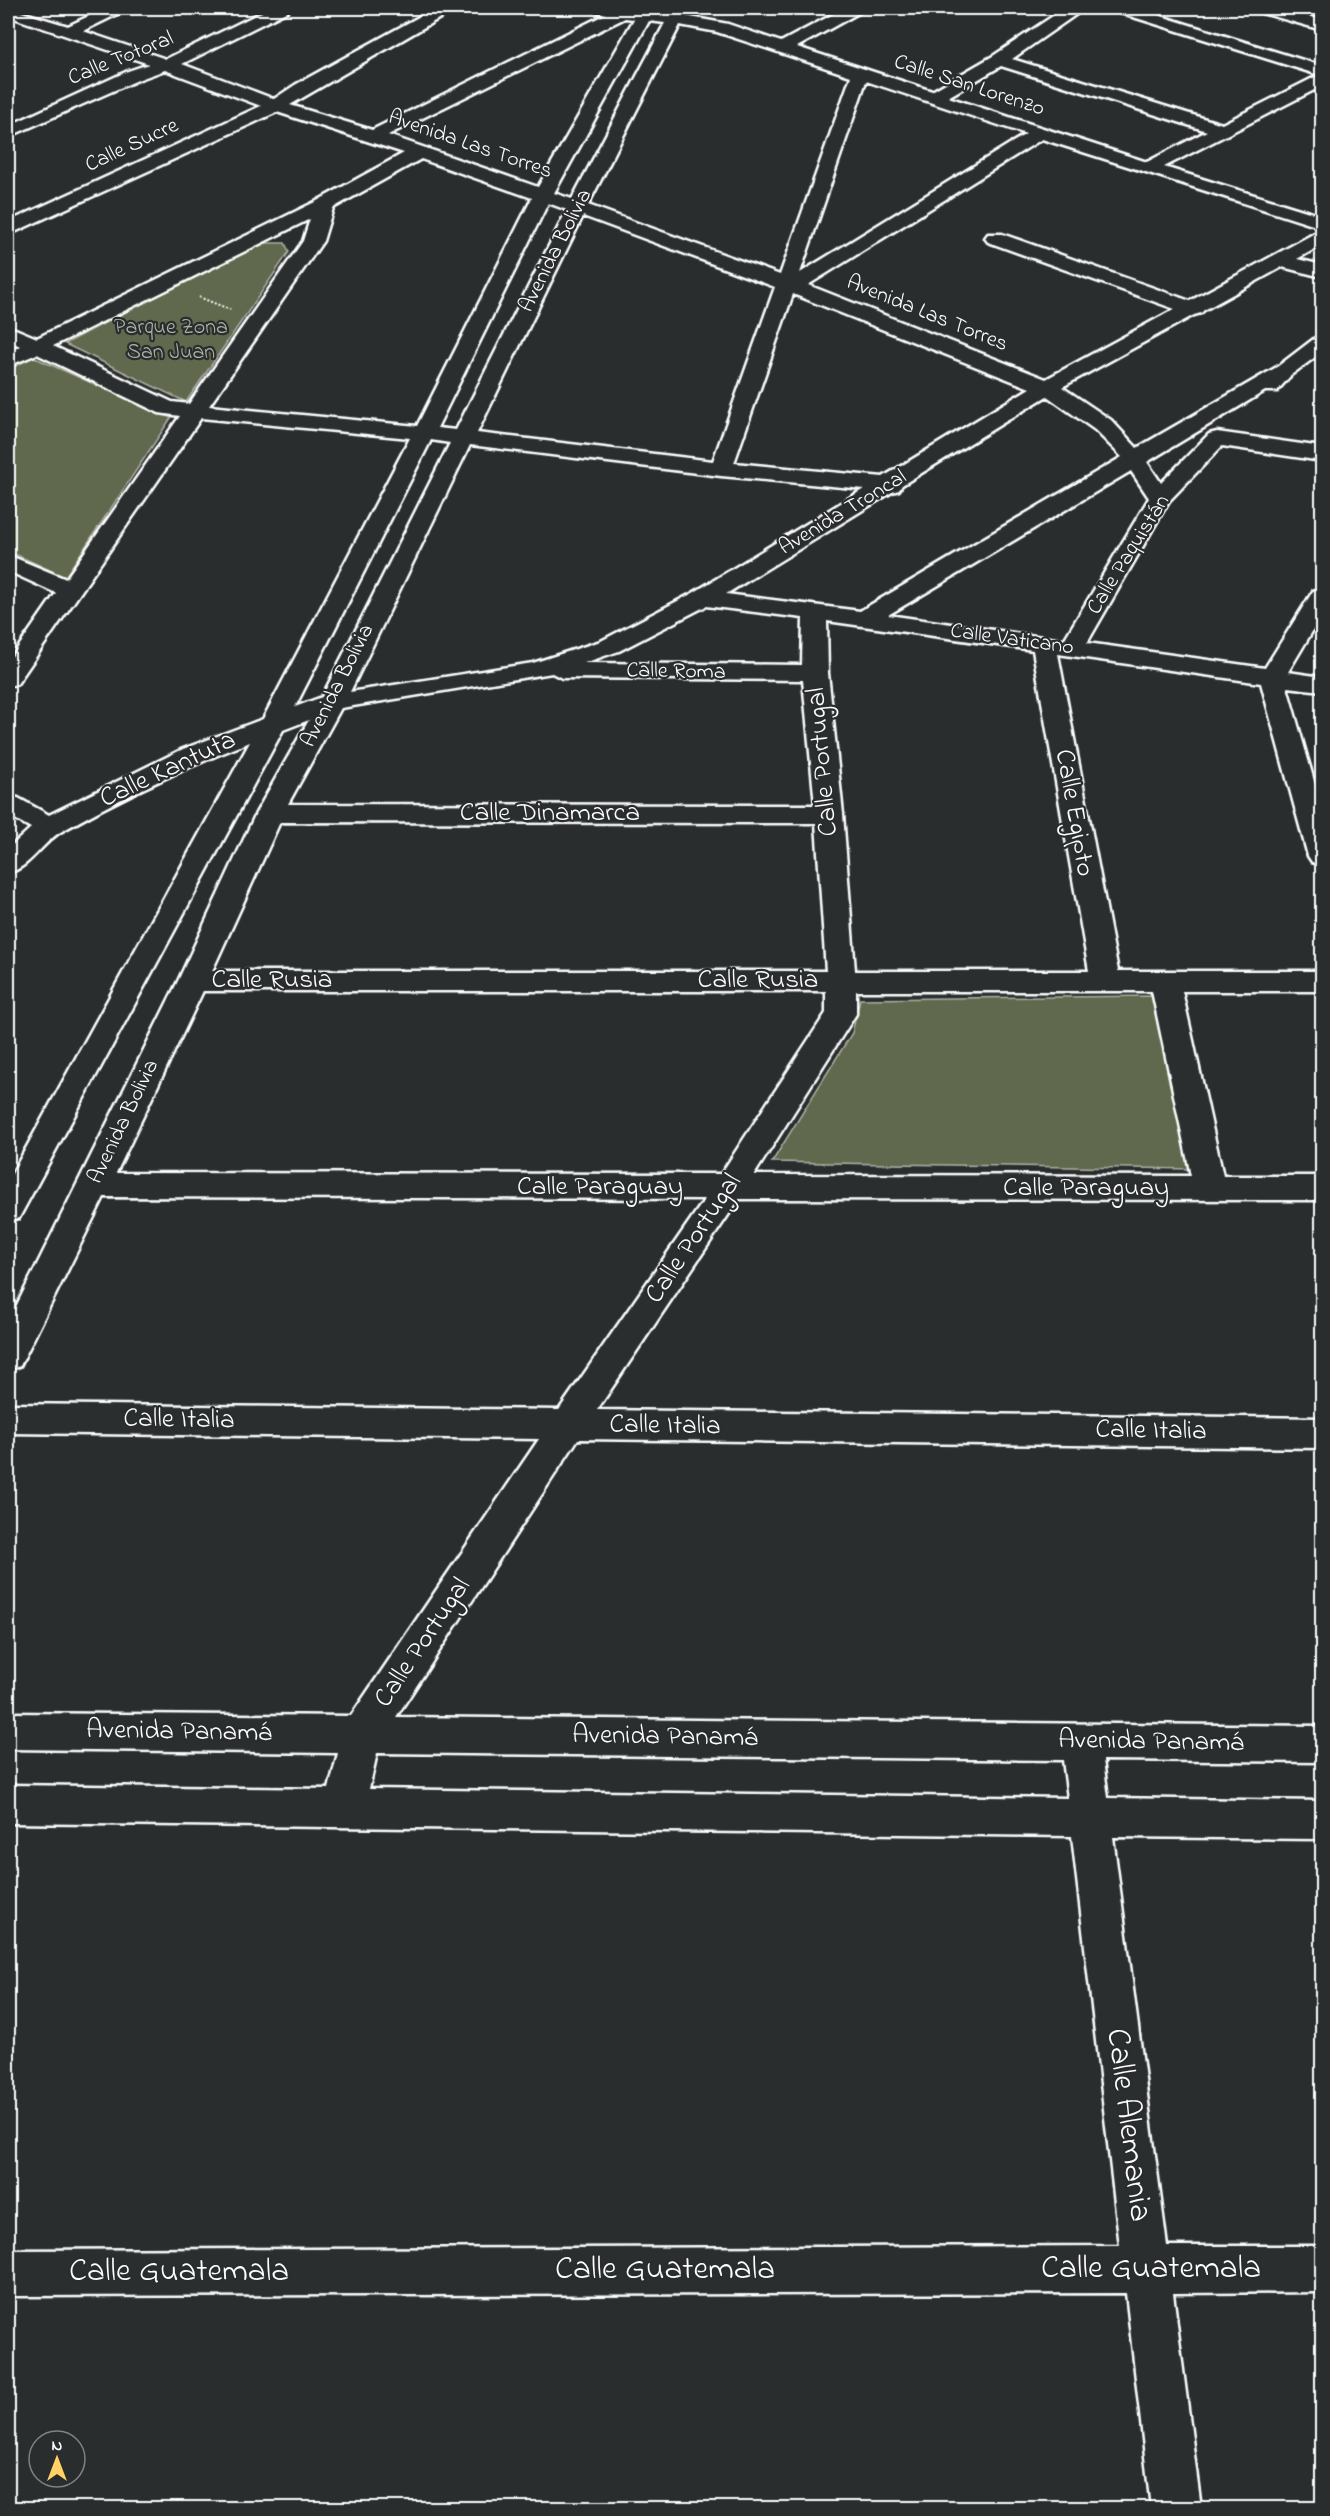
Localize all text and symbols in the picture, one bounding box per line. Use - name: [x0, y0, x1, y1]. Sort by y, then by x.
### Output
- street label: Calle Totoral: [63, 23, 179, 95]
- street label: Calle San Lorenzo: [889, 47, 1049, 125]
- street label: Avenida Las Torres: [384, 102, 556, 188]
- street label: Calle Sucre: [80, 110, 184, 182]
- street label: Avenida Bolivia: [511, 184, 601, 318]
- street label: Avenida Las Torres: [841, 267, 1013, 361]
- park label: Parque Zona San Juan: [114, 312, 228, 369]
- street label: Avenida Troncal: [773, 462, 913, 564]
- street label: Calle Paquistán: [1079, 489, 1179, 621]
- street label: Calle Vaticano: [948, 616, 1076, 664]
- street label: Avenida Bolivia: [293, 619, 383, 753]
- street label: Calle Roma: [626, 655, 726, 689]
- street label: Calle Portugal: [797, 686, 849, 838]
- street label: Calle Kantuta: [93, 721, 243, 819]
- street label: Calle Egipto: [1044, 746, 1104, 880]
- street label: Calle Dinamarca: [460, 794, 640, 833]
- street label: Calle Rusia: [212, 961, 332, 1000]
- street label: Calle Rusia: [698, 961, 818, 1000]
- street label: Avenida Bolivia: [80, 1054, 168, 1190]
- street label: Calle Portugal: [636, 1166, 752, 1312]
- street label: Calle Paraguay: [517, 1168, 683, 1207]
- street label: Calle Paraguay: [1003, 1169, 1169, 1208]
- street label: Calle Italia: [123, 1400, 235, 1440]
- street label: Calle Italia: [609, 1406, 721, 1446]
- street label: Calle Italia: [1095, 1411, 1207, 1451]
- street label: Calle Portugal: [365, 1570, 481, 1716]
- street label: Avenida Panamá: [86, 1711, 273, 1753]
- street label: Avenida Panamá: [572, 1716, 759, 1758]
- street label: Avenida Panamá: [1058, 1721, 1245, 1763]
- street label: Calle Alemania: [1092, 2026, 1164, 2224]
- street label: Calle Guatemala: [1041, 2245, 1261, 2293]
- street label: Calle Guatemala: [555, 2246, 775, 2294]
- street label: Calle Guatemala: [69, 2248, 289, 2296]
- north arrow: [27, 2429, 87, 2489]
- text: N: [52, 2434, 63, 2458]

